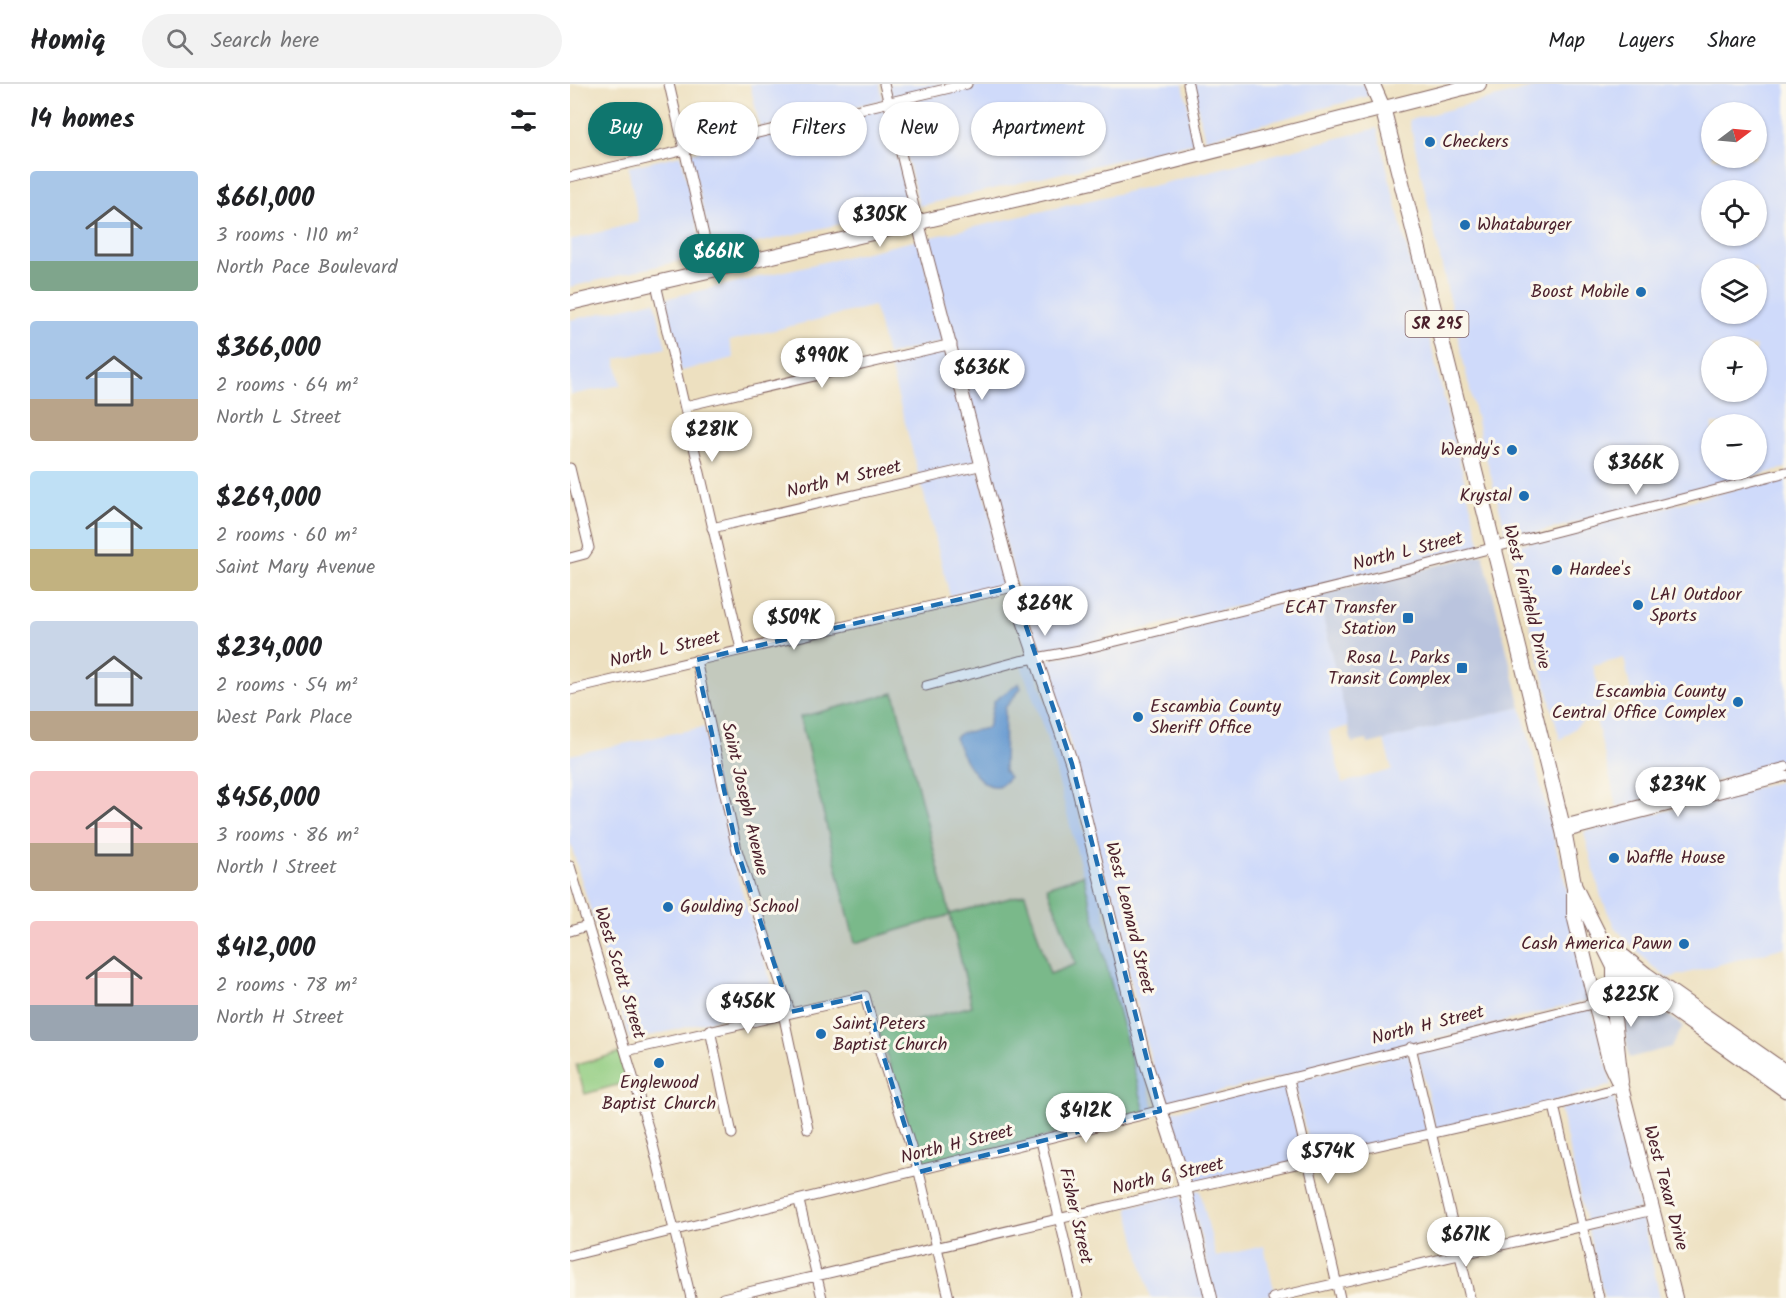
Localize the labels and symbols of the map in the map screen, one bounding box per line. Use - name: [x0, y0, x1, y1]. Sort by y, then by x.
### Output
- north arrow: [1701, 102, 1767, 168]
- place label: Checkers: [1442, 128, 1509, 157]
- marker: Checkers: [1423, 135, 1437, 149]
- pin: $305K: [838, 197, 922, 248]
- place label: Whataburger: [1477, 211, 1572, 240]
- marker: Whataburger: [1458, 218, 1472, 232]
- pin: $661K: [677, 234, 761, 285]
- place label: Boost Mobile: [1531, 278, 1629, 307]
- marker: Boost Mobile: [1634, 285, 1648, 299]
- road number: SR 295: [1406, 311, 1468, 337]
- pin: $990K: [780, 338, 864, 389]
- pin: $636K: [940, 350, 1024, 401]
- pin: $281K: [670, 412, 754, 463]
- place label: Wendy's: [1441, 436, 1500, 465]
- marker: Wendy's: [1505, 443, 1519, 457]
- pin: $366K: [1594, 445, 1678, 496]
- street label: North M Street: [784, 452, 905, 507]
- place label: Krystal: [1459, 482, 1513, 511]
- marker: Krystal: [1517, 489, 1531, 503]
- street label: West Fairfield Drive: [1494, 522, 1558, 672]
- street label: North L Street: [1350, 524, 1467, 580]
- place label: Hardee's: [1569, 556, 1631, 585]
- marker: Hardee's: [1550, 563, 1564, 577]
- place label: LAI Outdoor Sports: [1650, 581, 1743, 631]
- pin: $269K: [1003, 586, 1087, 637]
- place label: ECAT Transfer Station: [1285, 594, 1397, 644]
- marker: LAI Outdoor Sports: [1631, 598, 1645, 612]
- pin: $509K: [752, 600, 836, 651]
- marker: ECAT Transfer Station: [1401, 611, 1415, 625]
- street label: North L Street: [607, 623, 724, 677]
- place label: Rosa L. Parks Transit Complex: [1328, 644, 1450, 694]
- marker: Rosa L. Parks Transit Complex: [1455, 661, 1469, 675]
- place label: Escambia County Central Office Complex: [1552, 678, 1727, 728]
- place label: Escambia County Sheriff Office: [1150, 693, 1282, 743]
- marker: Escambia County Central Office Complex: [1731, 695, 1745, 709]
- marker: Escambia County Sheriff Office: [1131, 710, 1145, 724]
- street label: Saint Joseph Avenue: [712, 719, 776, 879]
- pin: $234K: [1636, 767, 1720, 818]
- street label: West Leonard Street: [1096, 839, 1162, 998]
- place label: Waffle House: [1626, 844, 1725, 873]
- marker: Waffle House: [1607, 851, 1621, 865]
- place label: Goulding School: [680, 893, 799, 922]
- marker: Goulding School: [661, 900, 675, 914]
- street label: West Scott Street: [585, 903, 653, 1044]
- place label: Cash America Pawn: [1521, 930, 1672, 959]
- marker: Cash America Pawn: [1677, 937, 1691, 951]
- pin: $225K: [1589, 977, 1673, 1028]
- pin: $456K: [706, 984, 790, 1035]
- street label: North H Street: [1369, 998, 1488, 1054]
- place label: Saint Peters Baptist Church: [833, 1010, 947, 1060]
- marker: Saint Peters Baptist Church: [814, 1027, 828, 1041]
- marker: Englewood Baptist Church: [652, 1056, 666, 1070]
- place label: Englewood Baptist Church: [602, 1069, 716, 1119]
- pin: $412K: [1044, 1093, 1128, 1144]
- street label: North H Street: [898, 1117, 1017, 1173]
- street label: West Texar Drive: [1634, 1122, 1696, 1254]
- pin: $574K: [1286, 1134, 1370, 1185]
- street label: North G Street: [1109, 1150, 1228, 1204]
- street label: Fisher Street: [1050, 1165, 1100, 1268]
- pin: $671K: [1424, 1217, 1508, 1268]

